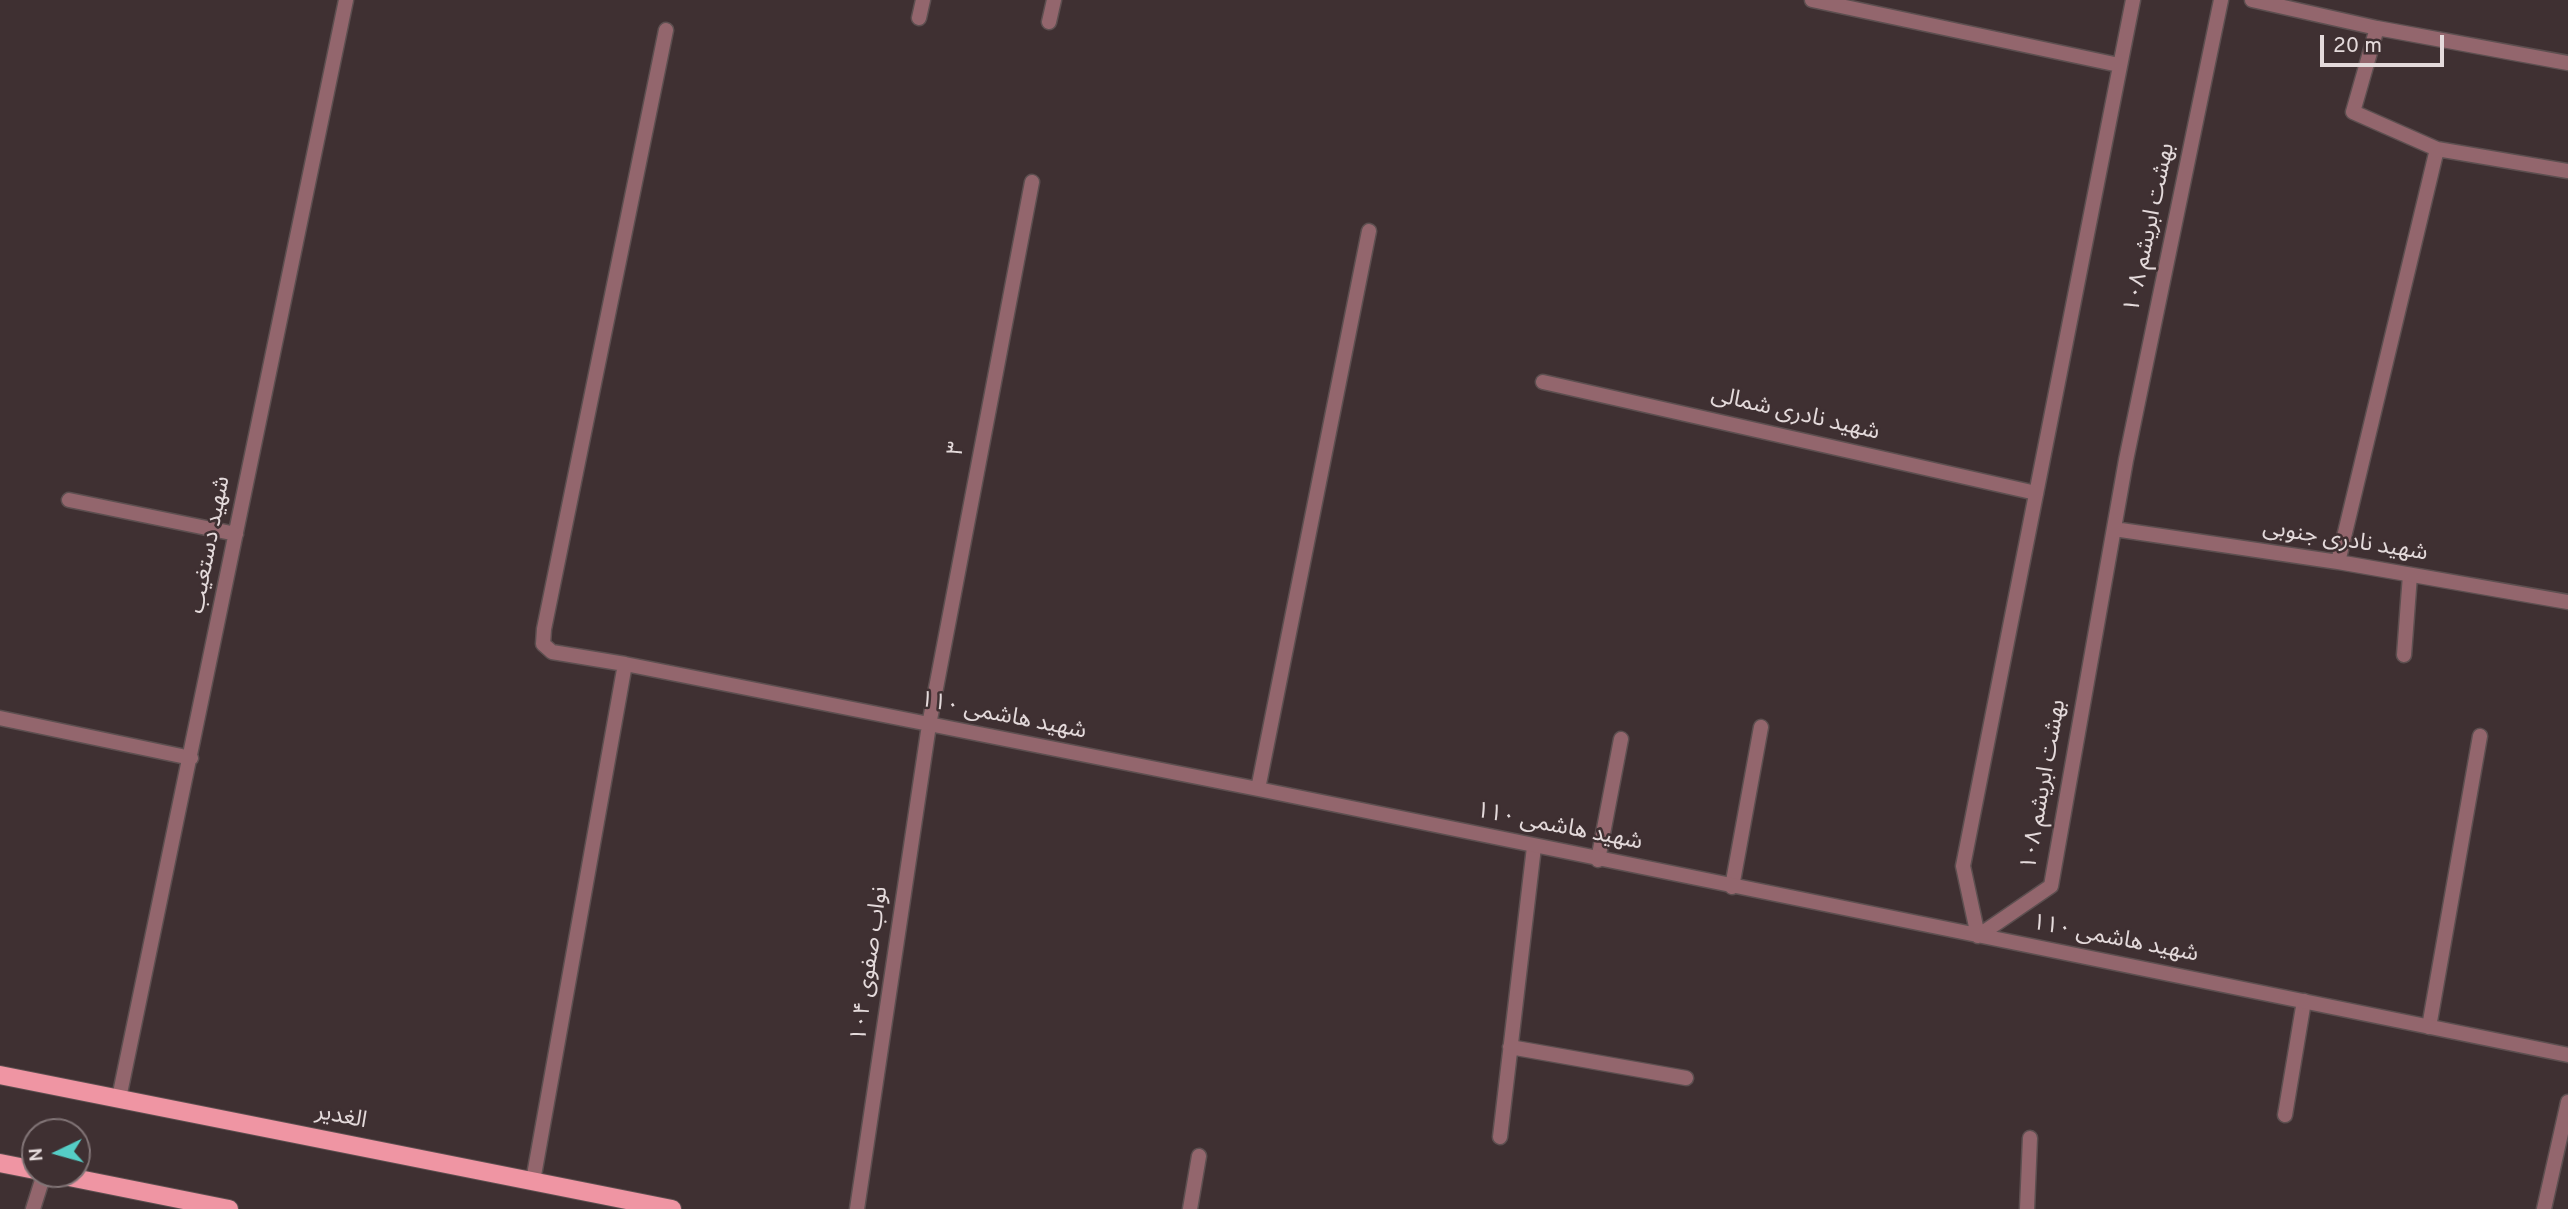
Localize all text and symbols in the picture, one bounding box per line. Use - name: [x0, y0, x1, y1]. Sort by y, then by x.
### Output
- scale bar: [2323, 21, 2447, 65]
- text: 20 m: [2333, 33, 2382, 60]
- street label: بهشت ابریشم ۱۰۸: [2120, 141, 2182, 315]
- street label: شهید نادری شمالی: [1708, 382, 1882, 448]
- street label: ۳: [943, 440, 973, 458]
- street label: شهید دستغیب: [184, 474, 238, 616]
- street label: شهید نادری جنوبی: [2261, 515, 2429, 569]
- street label: شهید هاشمی ۱۱۰: [917, 687, 1089, 747]
- street label: بهشت ابریشم ۱۰۸: [2016, 698, 2074, 872]
- street label: شهید هاشمی ۱۱۰: [1473, 798, 1645, 858]
- street label: نواب صفوی ۱۰۴: [846, 885, 896, 1043]
- street label: شهید هاشمی ۱۱۰: [2029, 910, 2201, 970]
- street label: الغدیر: [313, 1100, 369, 1136]
- north arrow: [21, 1118, 91, 1188]
- text: N: [25, 1147, 50, 1163]

